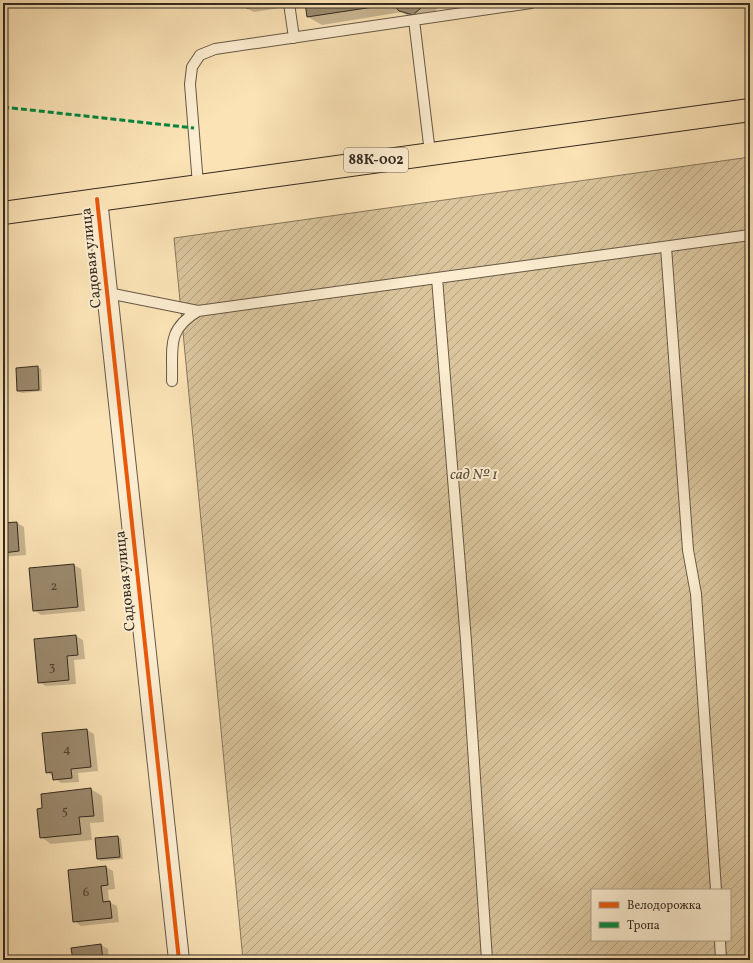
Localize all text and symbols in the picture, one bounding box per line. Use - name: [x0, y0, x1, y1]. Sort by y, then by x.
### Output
- road number: 88К-002: [344, 148, 408, 172]
- street label: Садовая улица: [76, 207, 108, 309]
- park label: сад № 1: [450, 465, 498, 486]
- street label: Садовая улица: [110, 530, 142, 632]
- house number: 2: [51, 578, 58, 596]
- house number: 3: [49, 659, 56, 677]
- house number: 4: [63, 741, 71, 759]
- house number: 5: [62, 803, 68, 821]
- house number: 6: [83, 884, 90, 902]
- legend: [591, 889, 731, 941]
- text: Велодорожка: [627, 898, 701, 914]
- text: Тропа: [627, 918, 660, 934]

